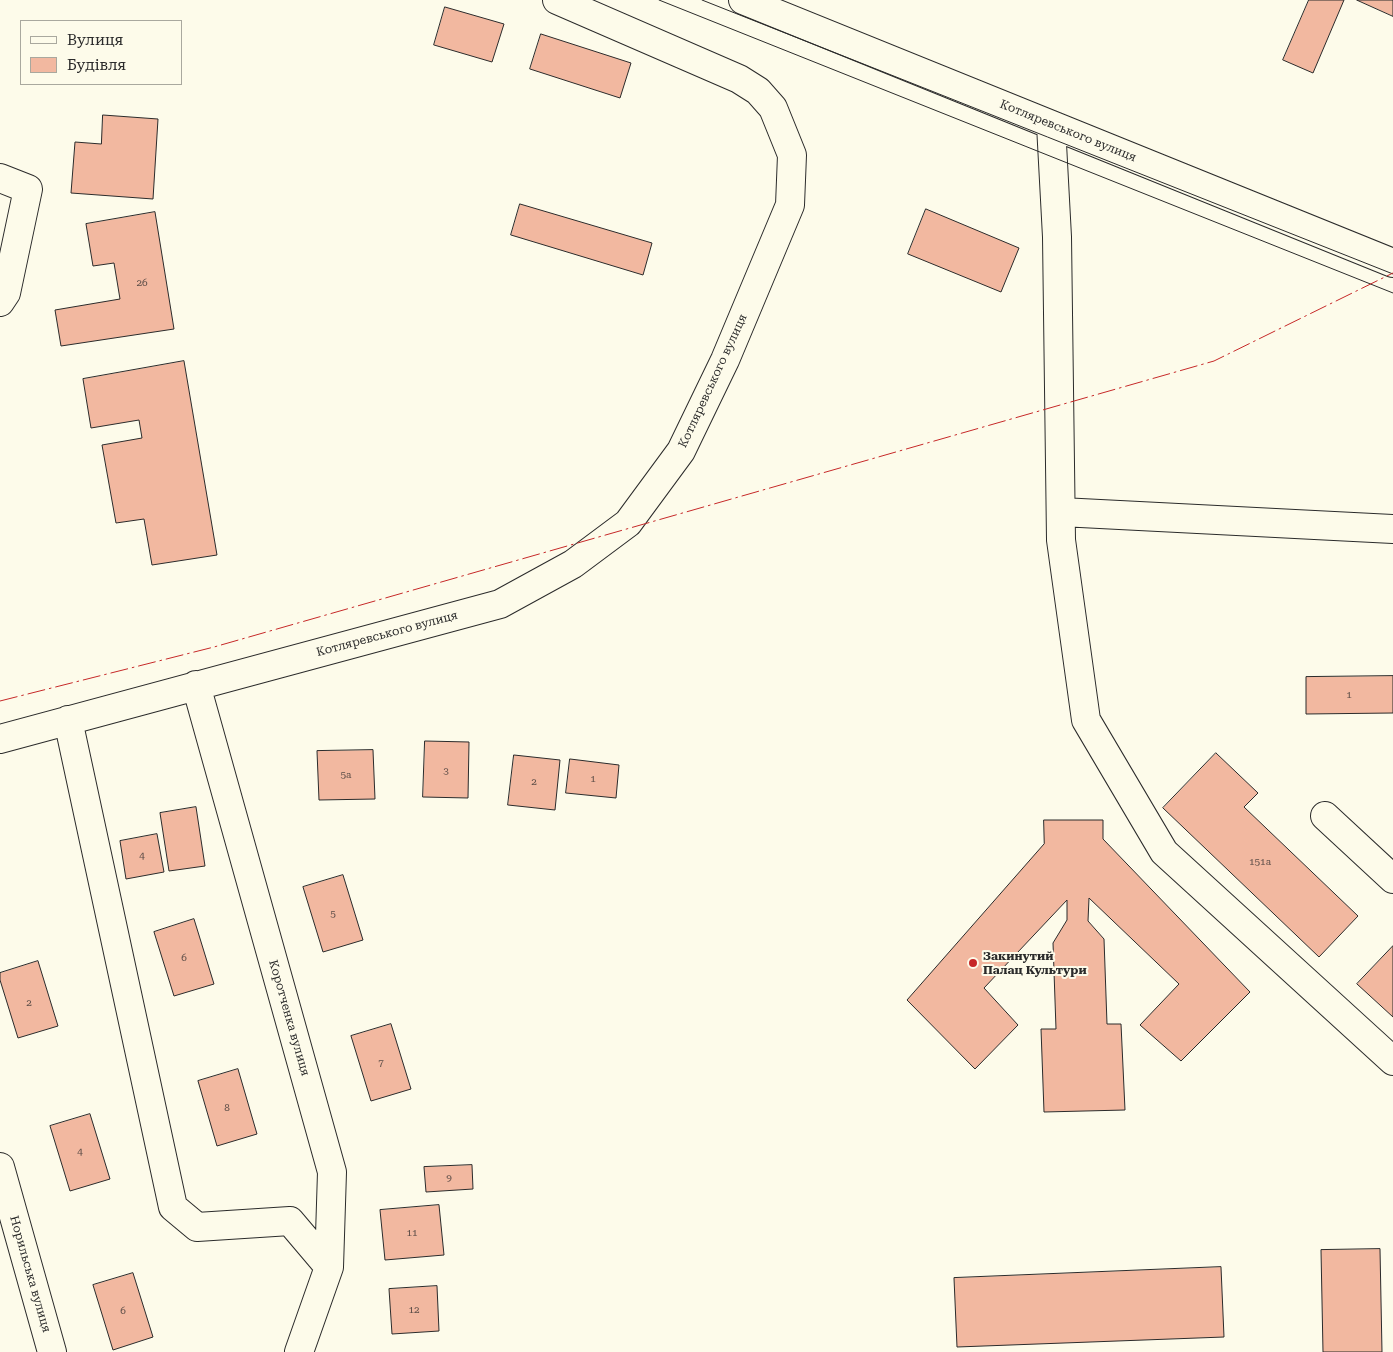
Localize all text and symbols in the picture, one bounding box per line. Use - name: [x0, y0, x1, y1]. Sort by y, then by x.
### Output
- legend: [20, 20, 182, 85]
- text: Вулиця: [67, 31, 123, 49]
- text: Будівля: [67, 56, 126, 74]
- street label: Котляревського вулиця: [998, 97, 1138, 165]
- house number: 26: [136, 277, 148, 289]
- street label: Котляревського вулиця: [676, 312, 750, 450]
- street label: Котляревського вулиця: [315, 608, 459, 660]
- house number: 1: [1346, 689, 1352, 701]
- house number: 3: [443, 765, 449, 777]
- house number: 5а: [340, 769, 352, 781]
- house number: 1: [590, 773, 596, 785]
- house number: 2: [531, 776, 537, 788]
- house number: 4: [139, 850, 145, 862]
- house number: 151а: [1249, 856, 1271, 868]
- house number: 5: [330, 908, 336, 920]
- place label: Закинутий Палац Культури: [983, 949, 1087, 977]
- house number: 6: [181, 952, 187, 964]
- marker: Закинутий Палац Культури: [967, 957, 979, 969]
- street label: Коротченка вулиця: [266, 958, 312, 1078]
- house number: 2: [26, 997, 32, 1009]
- house number: 7: [378, 1057, 384, 1069]
- house number: 8: [224, 1102, 230, 1114]
- house number: 4: [77, 1146, 83, 1158]
- house number: 9: [446, 1172, 452, 1184]
- street label: Норильська вулиця: [6, 1214, 54, 1334]
- house number: 11: [406, 1227, 418, 1239]
- house number: 12: [408, 1304, 420, 1316]
- house number: 6: [120, 1305, 126, 1317]

